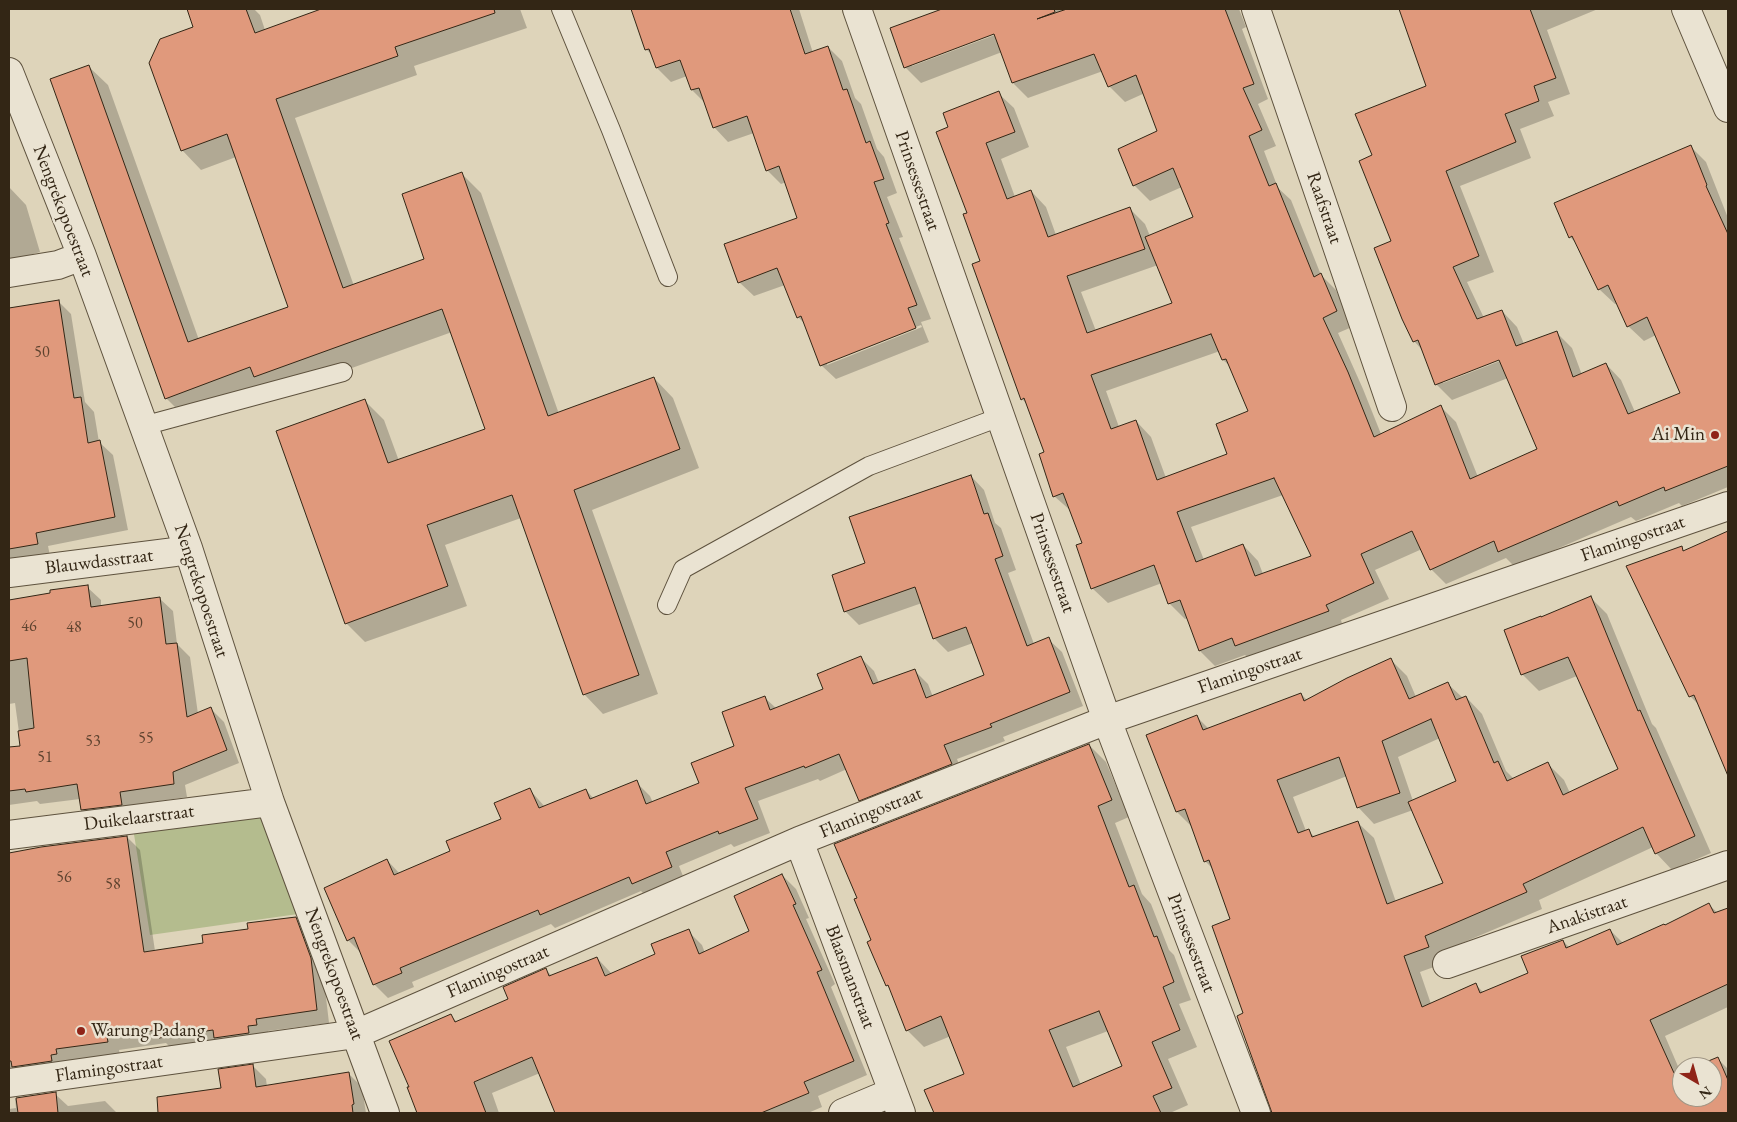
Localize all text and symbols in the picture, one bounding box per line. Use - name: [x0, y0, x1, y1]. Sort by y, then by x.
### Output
- street label: Prinsessestraat: [889, 128, 945, 234]
- street label: Nengrekopoestraat: [27, 142, 99, 280]
- street label: Raafstraat: [1301, 169, 1347, 247]
- house number: 50: [34, 343, 50, 363]
- place label: Ai Min: [1652, 424, 1705, 446]
- marker: Ai Min: [1709, 429, 1721, 441]
- street label: Prinsessestraat: [1024, 510, 1080, 616]
- street label: Flamingostraat: [1578, 511, 1688, 567]
- street label: Nengrekopoestraat: [169, 521, 233, 661]
- street label: Blauwdasstraat: [44, 544, 154, 580]
- house number: 50: [127, 614, 143, 634]
- house number: 46: [21, 617, 37, 637]
- house number: 48: [66, 618, 82, 638]
- street label: Flamingostraat: [1195, 643, 1305, 699]
- house number: 55: [138, 729, 154, 749]
- house number: 53: [85, 732, 101, 752]
- house number: 51: [37, 748, 53, 768]
- street label: Flamingostraat: [816, 782, 926, 844]
- street label: Duikelaarstraat: [83, 800, 195, 836]
- house number: 56: [56, 868, 72, 888]
- house number: 58: [105, 875, 121, 895]
- street label: Prinsessestraat: [1162, 890, 1220, 996]
- street label: Anakistraat: [1544, 891, 1630, 939]
- street label: Nengrekopoestraat: [300, 905, 368, 1043]
- street label: Blaasmanstraat: [820, 922, 880, 1032]
- street label: Flamingostraat: [444, 940, 552, 1004]
- place label: Warung Padang: [91, 1020, 205, 1042]
- marker: Warung Padang: [75, 1025, 87, 1037]
- street label: Flamingostraat: [54, 1050, 164, 1088]
- north arrow: [1672, 1057, 1722, 1107]
- text: N: [1696, 1082, 1716, 1104]

